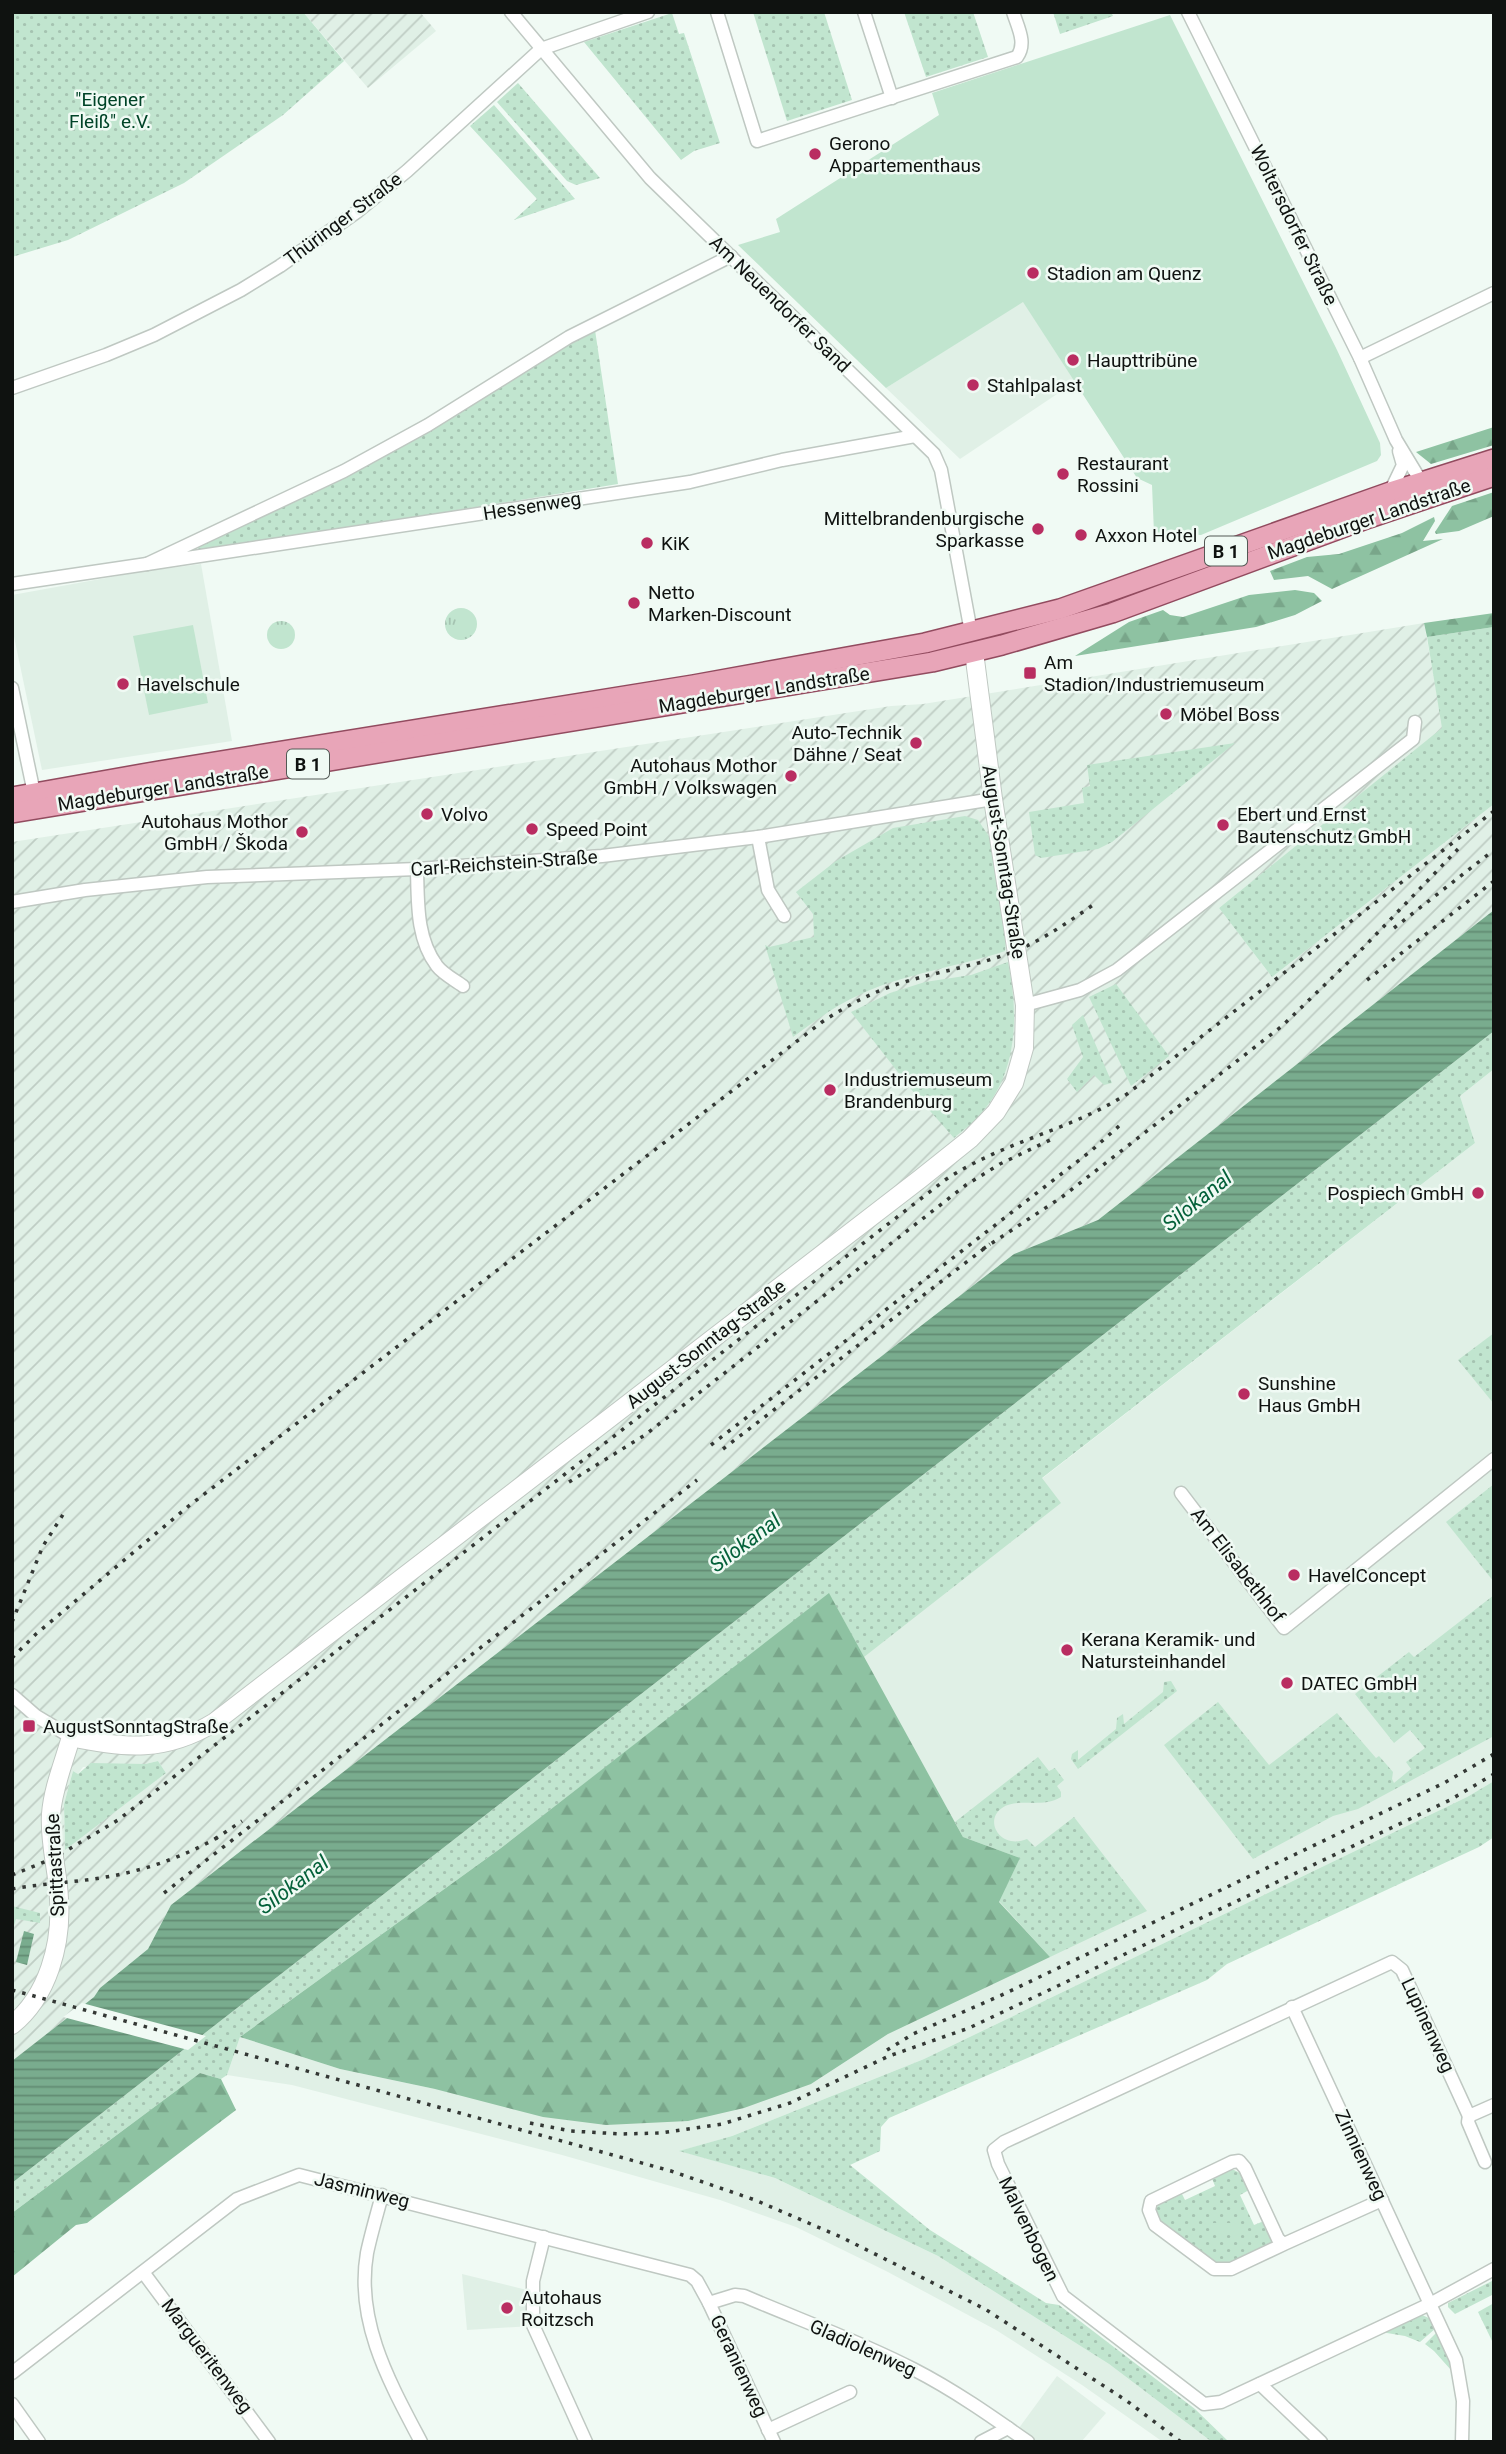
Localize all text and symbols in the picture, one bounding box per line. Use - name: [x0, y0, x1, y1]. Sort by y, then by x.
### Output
- park label: "Eigener Fleiß" e.V.: [69, 88, 151, 133]
- place label: Gerono Appartementhaus: [829, 132, 981, 177]
- street label: Woltersdorfer Straße: [1245, 141, 1343, 309]
- marker: Gerono Appartementhaus: [807, 146, 823, 162]
- street label: Thüringer Straße: [280, 167, 406, 271]
- street label: Am Neuendorfer Sand: [705, 231, 855, 377]
- place label: Stadion am Quenz: [1047, 262, 1201, 285]
- marker: Stadion am Quenz: [1025, 265, 1041, 281]
- place label: Haupttribüne: [1087, 349, 1197, 372]
- marker: Haupttribüne: [1065, 352, 1081, 368]
- place label: Stahlpalast: [987, 374, 1082, 397]
- marker: Stahlpalast: [965, 377, 981, 393]
- place label: Restaurant Rossini: [1077, 452, 1169, 497]
- marker: Restaurant Rossini: [1055, 466, 1071, 482]
- street label: Magdeburger Landstraße: [1264, 473, 1474, 565]
- street label: Hessenweg: [481, 487, 583, 525]
- place label: Mittelbrandenburgische Sparkasse: [824, 507, 1024, 552]
- marker: Mittelbrandenburgische Sparkasse: [1030, 521, 1046, 537]
- place label: Axxon Hotel: [1095, 524, 1197, 547]
- marker: Axxon Hotel: [1073, 527, 1089, 543]
- place label: KiK: [661, 532, 690, 555]
- marker: KiK: [639, 535, 655, 551]
- road number: B 1: [1205, 536, 1247, 566]
- place label: Netto Marken-Discount: [648, 581, 791, 626]
- marker: Netto Marken-Discount: [626, 595, 642, 611]
- place label: Am Stadion/Industriemuseum: [1044, 651, 1265, 696]
- street label: Magdeburger Landstraße: [657, 662, 871, 718]
- marker: Am Stadion/Industriemuseum: [1022, 665, 1038, 681]
- place label: Havelschule: [137, 673, 240, 696]
- marker: Havelschule: [115, 676, 131, 692]
- place label: Möbel Boss: [1180, 703, 1280, 726]
- marker: Möbel Boss: [1158, 706, 1174, 722]
- place label: Auto-Technik Dähne / Seat: [791, 721, 902, 766]
- marker: Auto-Technik Dähne / Seat: [908, 735, 924, 751]
- road number: B 1: [287, 750, 329, 778]
- place label: Autohaus Mothor GmbH / Volkswagen: [603, 754, 778, 799]
- street label: Magdeburger Landstraße: [56, 760, 270, 816]
- street label: August-Sonntag-Straße: [977, 763, 1031, 961]
- marker: Autohaus Mothor GmbH / Volkswagen: [783, 768, 799, 784]
- place label: Volvo: [441, 803, 488, 826]
- place label: Ebert und Ernst Bautenschutz GmbH: [1237, 803, 1411, 848]
- marker: Volvo: [419, 806, 435, 822]
- place label: Autohaus Mothor GmbH / Škoda: [141, 810, 289, 855]
- marker: Ebert und Ernst Bautenschutz GmbH: [1215, 817, 1231, 833]
- place label: Speed Point: [546, 818, 648, 841]
- marker: Speed Point: [524, 821, 540, 837]
- marker: Autohaus Mothor GmbH / Škoda: [294, 824, 310, 840]
- street label: Carl-Reichstein-Straße: [410, 845, 598, 881]
- place label: Industriemuseum Brandenburg: [844, 1068, 992, 1113]
- marker: Industriemuseum Brandenburg: [822, 1082, 838, 1098]
- water label: Silokanal: [1157, 1165, 1237, 1236]
- place label: Pospiech GmbH: [1327, 1182, 1464, 1205]
- marker: Pospiech GmbH: [1470, 1185, 1486, 1201]
- street label: August-Sonntag-Straße: [622, 1275, 790, 1413]
- place label: Sunshine Haus GmbH: [1258, 1372, 1361, 1417]
- marker: Sunshine Haus GmbH: [1236, 1386, 1252, 1402]
- street label: Am Elisabethhof: [1186, 1503, 1290, 1627]
- water label: Silokanal: [705, 1508, 786, 1577]
- place label: HavelConcept: [1308, 1564, 1426, 1587]
- marker: HavelConcept: [1286, 1567, 1302, 1583]
- place label: Kerana Keramik- und Natursteinhandel: [1081, 1628, 1255, 1673]
- marker: Kerana Keramik- und Natursteinhandel: [1059, 1642, 1075, 1658]
- place label: DATEC GmbH: [1301, 1672, 1418, 1695]
- marker: DATEC GmbH: [1279, 1675, 1295, 1691]
- place label: AugustSonntagStraße: [43, 1715, 229, 1738]
- marker: AugustSonntagStraße: [21, 1718, 37, 1734]
- street label: Spittastraße: [41, 1813, 69, 1917]
- water label: Silokanal: [253, 1850, 334, 1919]
- street label: Lupinenweg: [1396, 1974, 1460, 2076]
- street label: Zinnienweg: [1330, 2106, 1392, 2204]
- street label: Jasminweg: [312, 2167, 412, 2213]
- street label: Malvenbogen: [994, 2173, 1064, 2285]
- place label: Autohaus Roitzsch: [521, 2286, 602, 2331]
- street label: Margueritenweg: [157, 2294, 257, 2418]
- marker: Autohaus Roitzsch: [499, 2300, 515, 2316]
- street label: Geranienweg: [705, 2311, 773, 2421]
- street label: Gladiolenweg: [806, 2314, 920, 2382]

